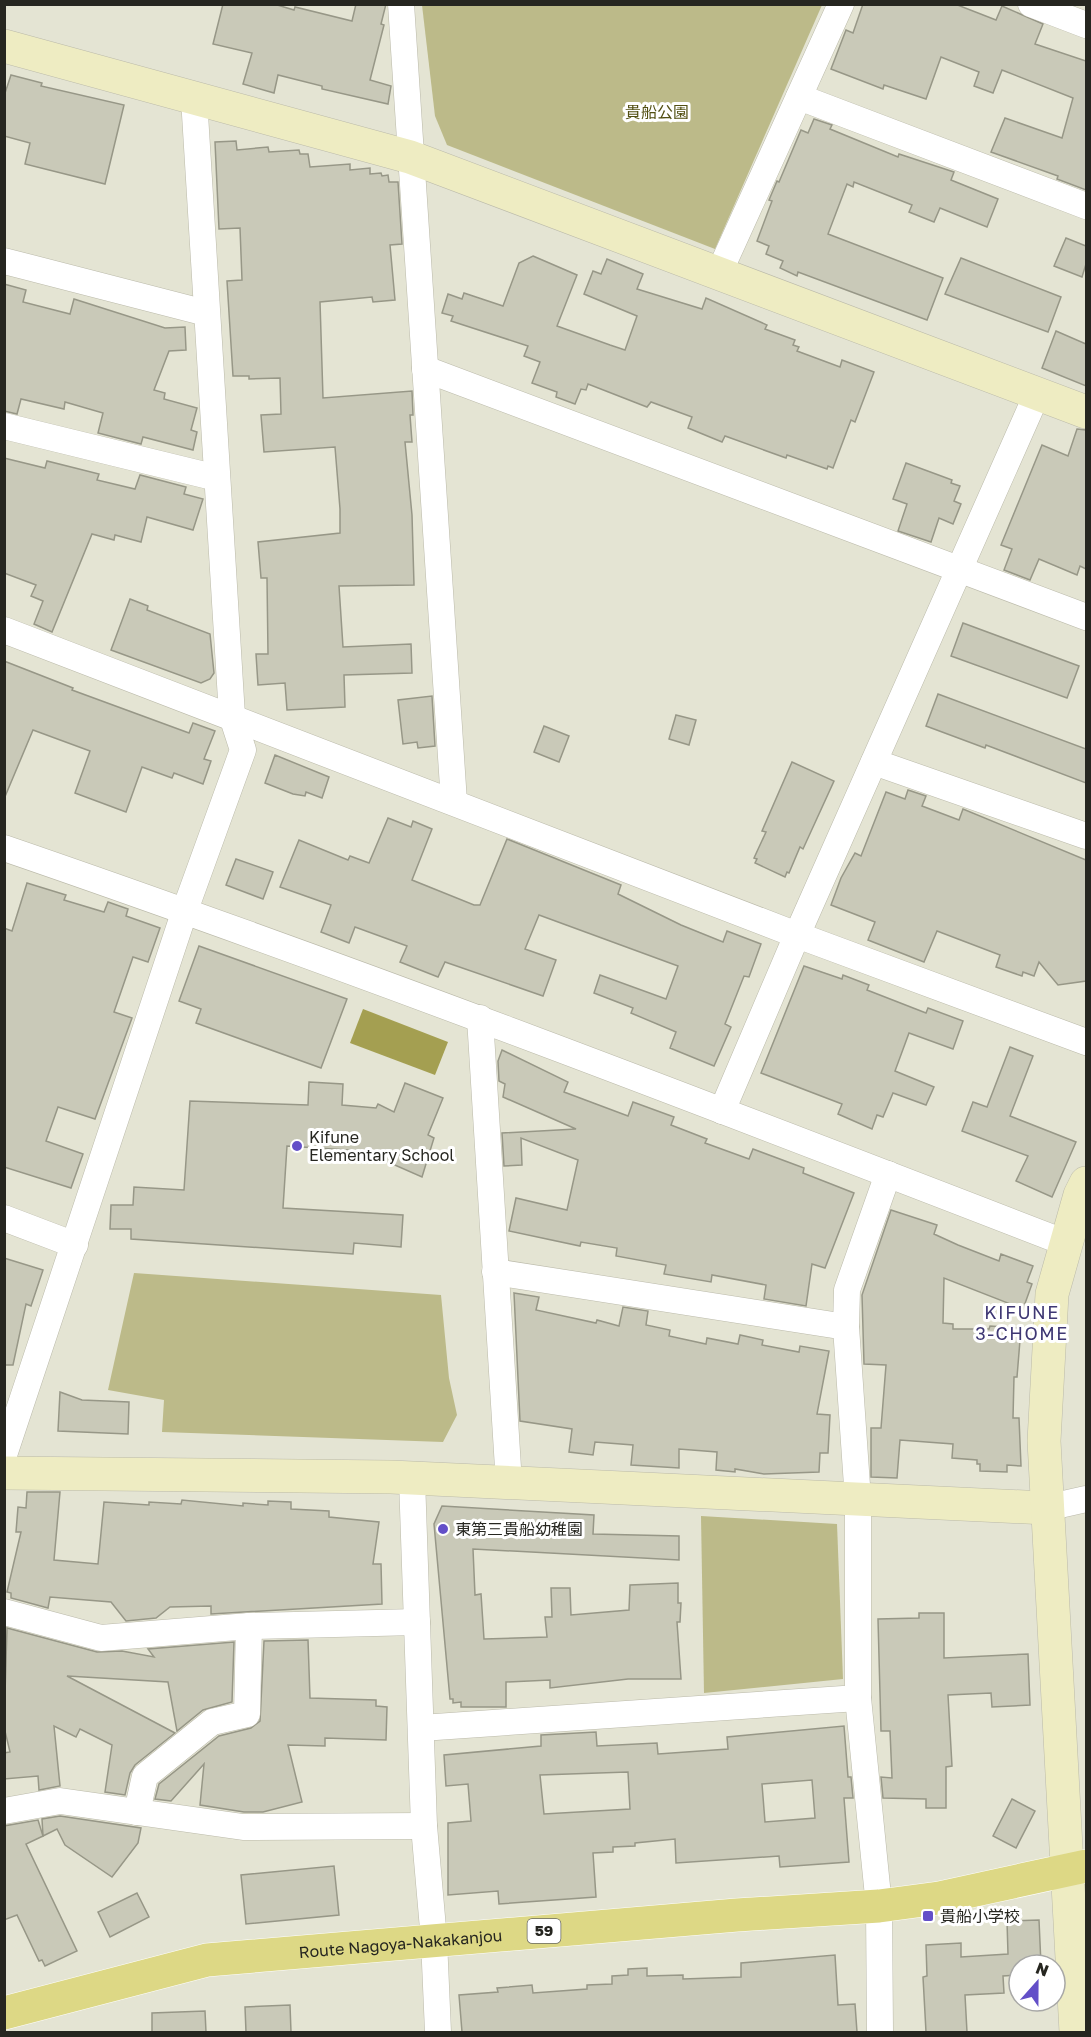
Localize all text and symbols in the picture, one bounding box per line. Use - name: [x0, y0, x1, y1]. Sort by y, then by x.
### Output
- park label: 貴船公園: [625, 102, 689, 122]
- place label: Kifune Elementary School: [309, 1127, 454, 1165]
- marker: Kifune Elementary School: [290, 1139, 304, 1153]
- district label: KIFUNE 3-CHOME: [975, 1301, 1069, 1344]
- place label: 東第三貴船幼稚園: [455, 1519, 583, 1539]
- marker: 東第三貴船幼稚園: [436, 1522, 450, 1536]
- place label: 貴船小学校: [940, 1906, 1020, 1926]
- marker: 貴船小学校: [921, 1909, 935, 1923]
- road number: 59: [528, 1919, 560, 1943]
- street label: Route Nagoya-Nakakanjou: [298, 1925, 503, 1962]
- north arrow: [1007, 1953, 1067, 2013]
- text: N: [1033, 1957, 1052, 1981]

